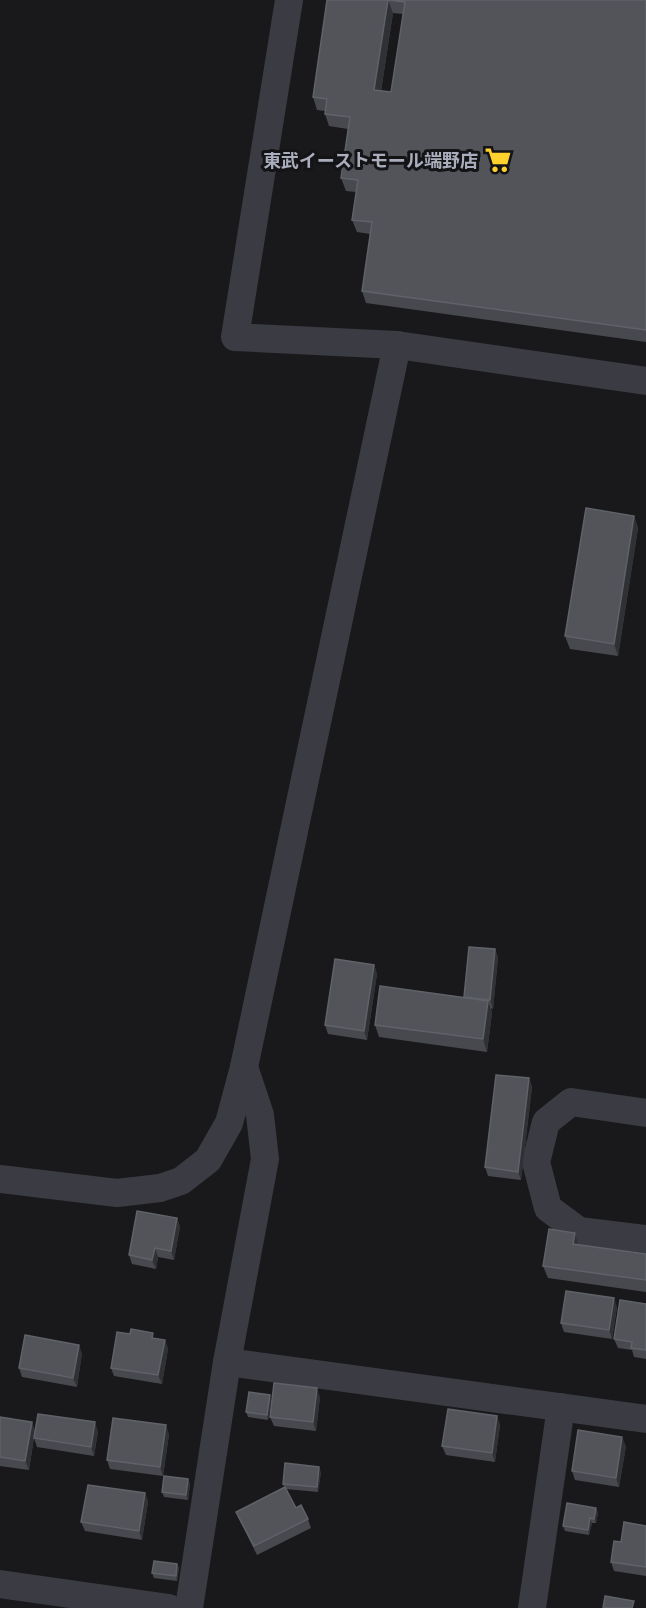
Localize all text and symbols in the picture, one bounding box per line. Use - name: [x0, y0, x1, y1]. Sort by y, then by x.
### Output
- supermarket icon: 東武イーストモール端野店: [483, 145, 513, 175]
- place label: 東武イーストモール端野店: [263, 149, 478, 171]

